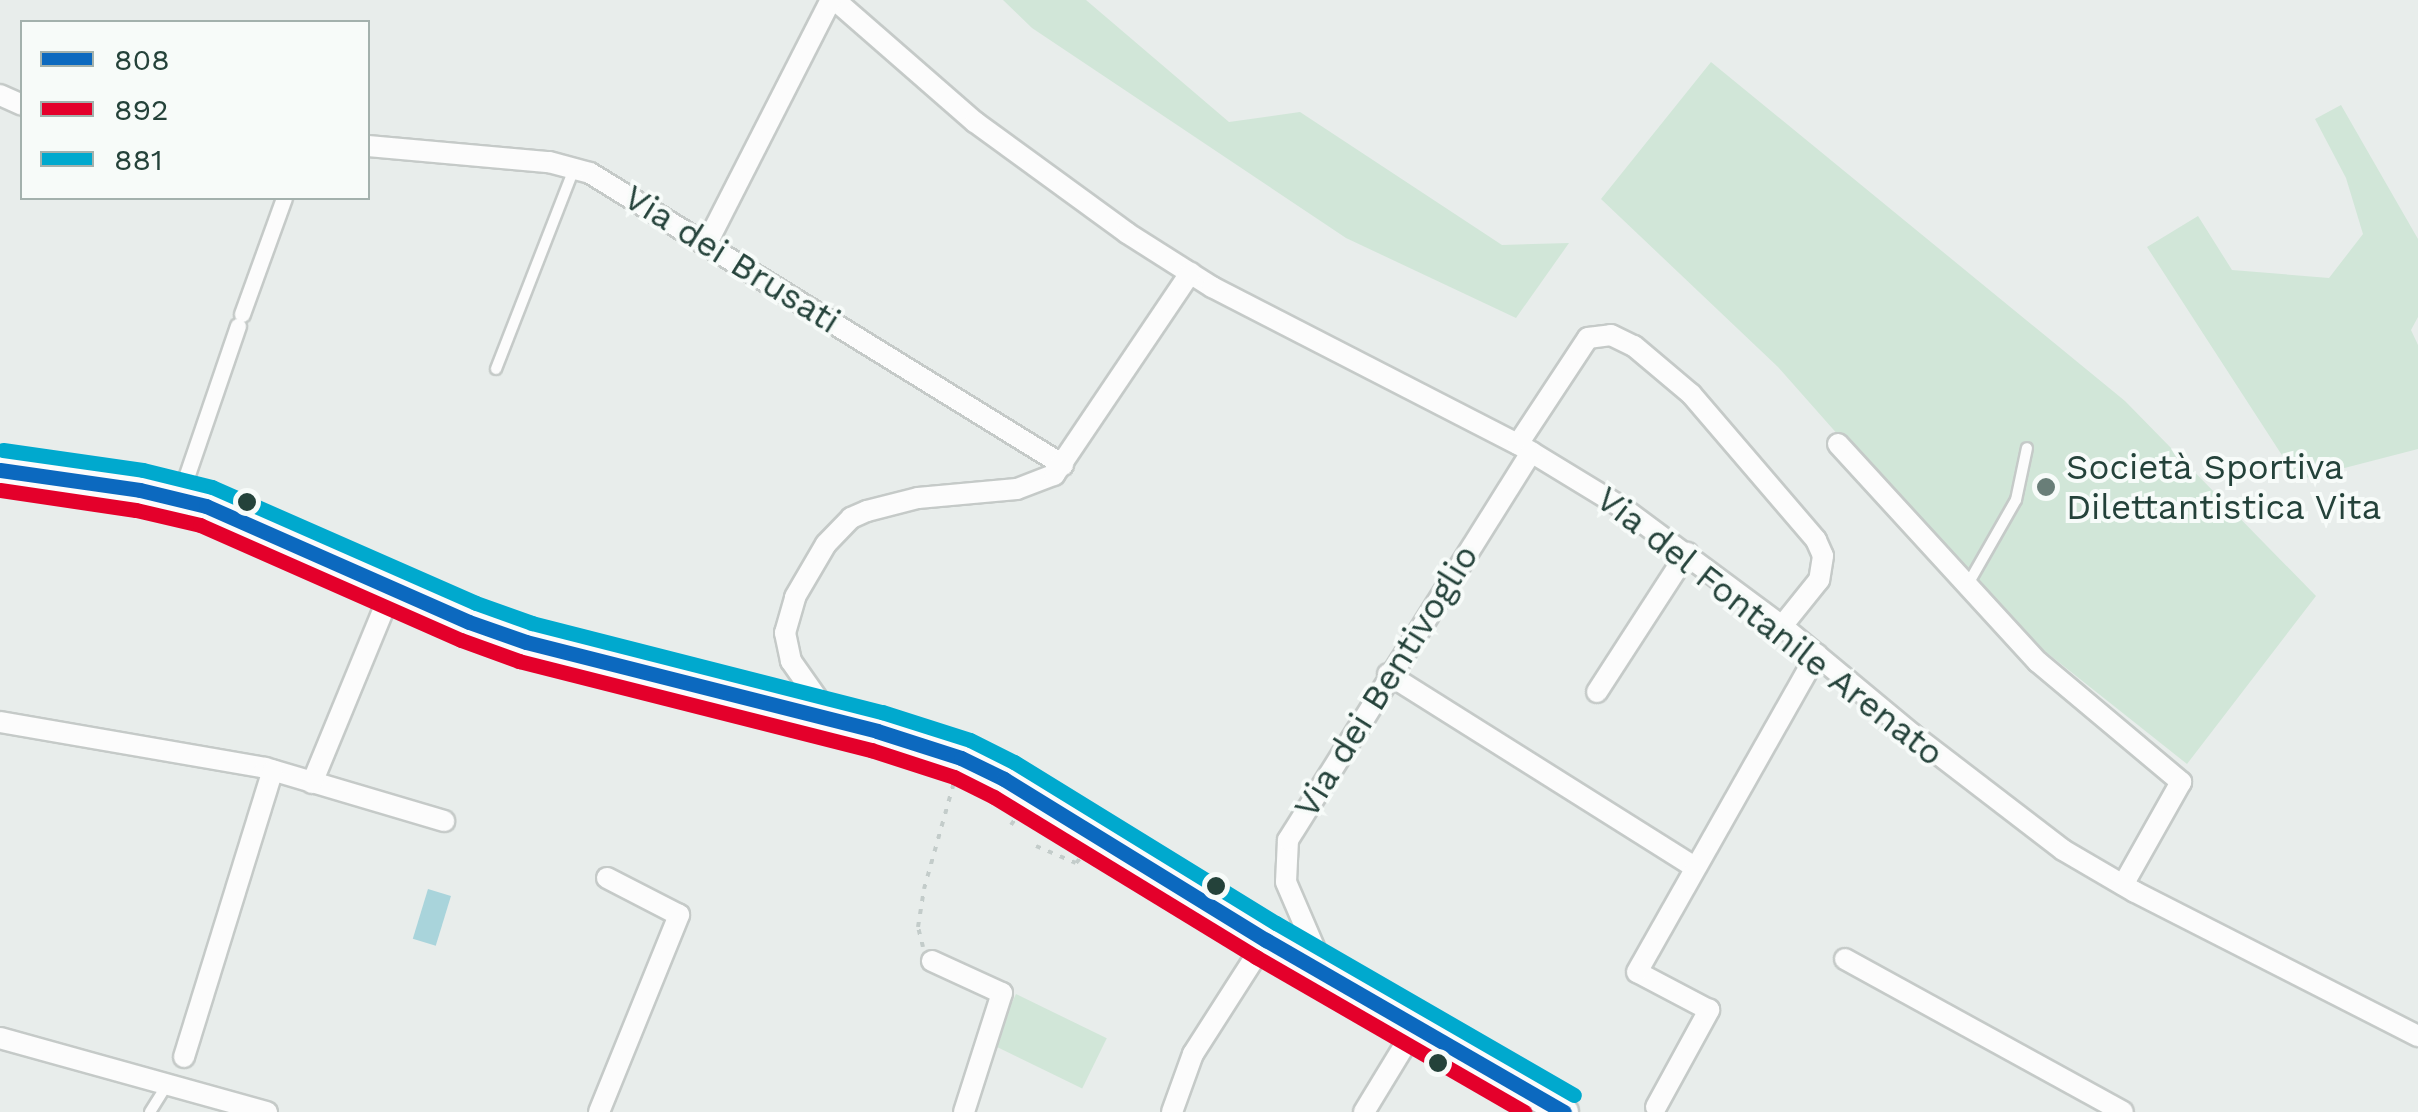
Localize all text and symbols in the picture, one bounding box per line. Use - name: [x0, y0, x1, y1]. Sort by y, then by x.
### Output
- legend: [20, 20, 370, 200]
- text: 808: [114, 42, 170, 77]
- text: 892: [114, 92, 168, 127]
- text: 881: [114, 142, 163, 177]
- street label: Via dei Brusati: [616, 176, 848, 342]
- place label: Società Sportiva Dilettantistica Vita: [2066, 446, 2383, 528]
- street label: Via del Fontanile Arenato: [1587, 476, 1953, 776]
- marker: Società Sportiva Dilettantistica Vita: [2035, 476, 2057, 498]
- unlabelled marker: [237, 492, 257, 512]
- street label: Via dei Bentivoglio: [1285, 537, 1487, 825]
- unlabelled marker: [1206, 876, 1226, 896]
- unlabelled marker: [1428, 1053, 1448, 1073]

